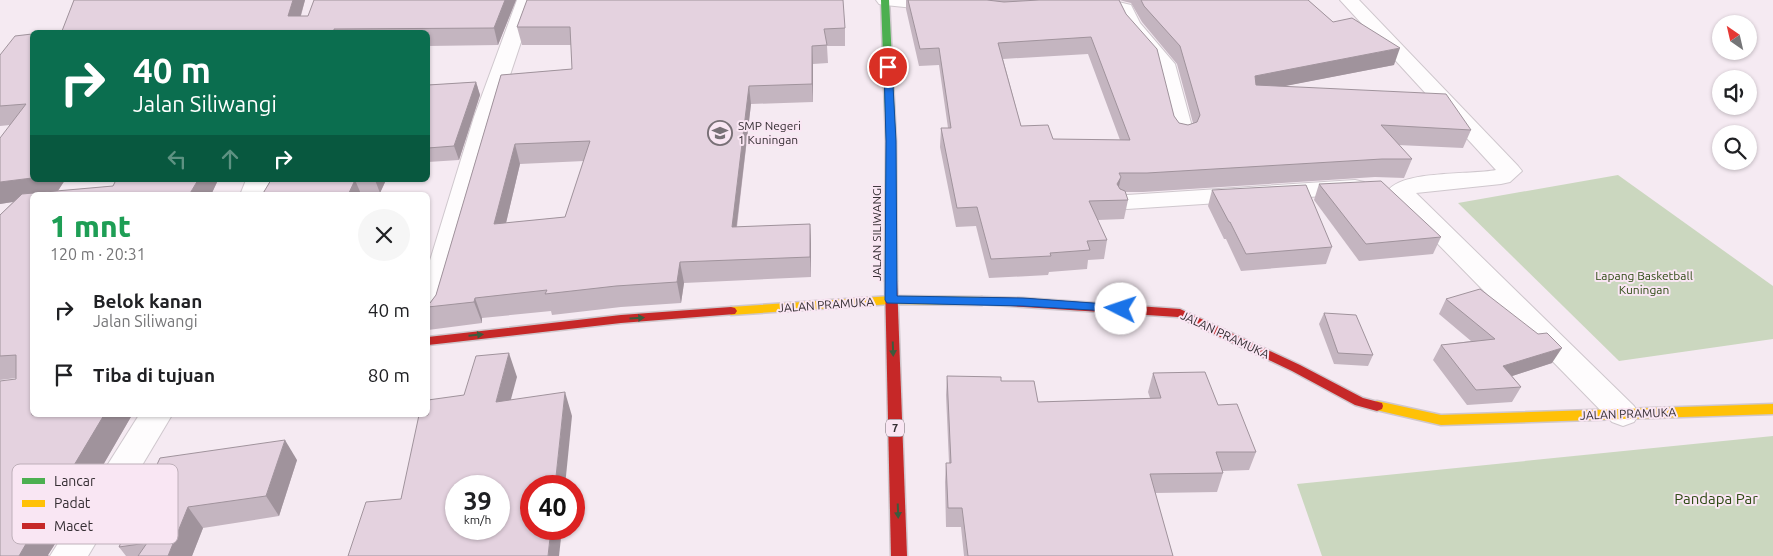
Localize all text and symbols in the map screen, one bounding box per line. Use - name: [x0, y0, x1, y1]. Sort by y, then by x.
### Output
- north arrow: [1712, 15, 1758, 60]
- map controls: [1712, 15, 1757, 170]
- pin: [867, 46, 909, 88]
- icon: right: [50, 50, 115, 115]
- text: 40 m: [133, 50, 211, 90]
- icon: arrive: [874, 53, 902, 81]
- button: sound: [1712, 70, 1757, 115]
- text: Jalan Siliwangi: [133, 91, 277, 116]
- place label: SMP Negeri 1 Kuningan: [738, 119, 801, 146]
- school or university icon: SMP Negeri 1 Kuningan: [707, 120, 733, 146]
- button: search: [1712, 125, 1757, 170]
- icon: left: [163, 145, 191, 173]
- icon: ahead: [216, 145, 244, 173]
- icon: right: [269, 145, 297, 173]
- street label: JALAN SILIWANGI: [870, 185, 883, 281]
- text: 1 mnt: [50, 209, 131, 243]
- button: close: [358, 209, 410, 261]
- text: 120 m · 20:31: [50, 245, 146, 263]
- park label: Lapang Basketball Kuningan: [1595, 269, 1693, 296]
- position arrow: [1094, 282, 1146, 334]
- text: Belok kanan: [93, 290, 202, 312]
- street label: JALAN PRAMUKA: [778, 295, 875, 314]
- icon: right: [50, 296, 78, 324]
- text: 40 m: [368, 299, 410, 321]
- street label: JALAN PRAMUKA: [1179, 308, 1272, 361]
- text: Jalan Siliwangi: [93, 312, 198, 330]
- one-way arrow: [630, 314, 646, 322]
- one-way arrow: [468, 331, 484, 339]
- one-way arrow: [889, 341, 897, 357]
- icon: arrive: [50, 361, 78, 389]
- text: Tiba di tujuan: [93, 364, 215, 386]
- text: 80 m: [368, 364, 410, 386]
- street label: JALAN PRAMUKA: [1580, 405, 1676, 422]
- road number: 7: [886, 419, 904, 436]
- legend: [12, 464, 178, 544]
- text: Lancar: [54, 473, 96, 489]
- speed limit sign: 40: [520, 475, 585, 540]
- text: 39: [463, 487, 492, 515]
- park label: Pandapa Par: [1674, 490, 1758, 507]
- text: Padat: [54, 495, 91, 511]
- one-way arrow: [894, 504, 902, 520]
- text: km/h: [464, 513, 491, 526]
- text: Macet: [54, 518, 94, 534]

